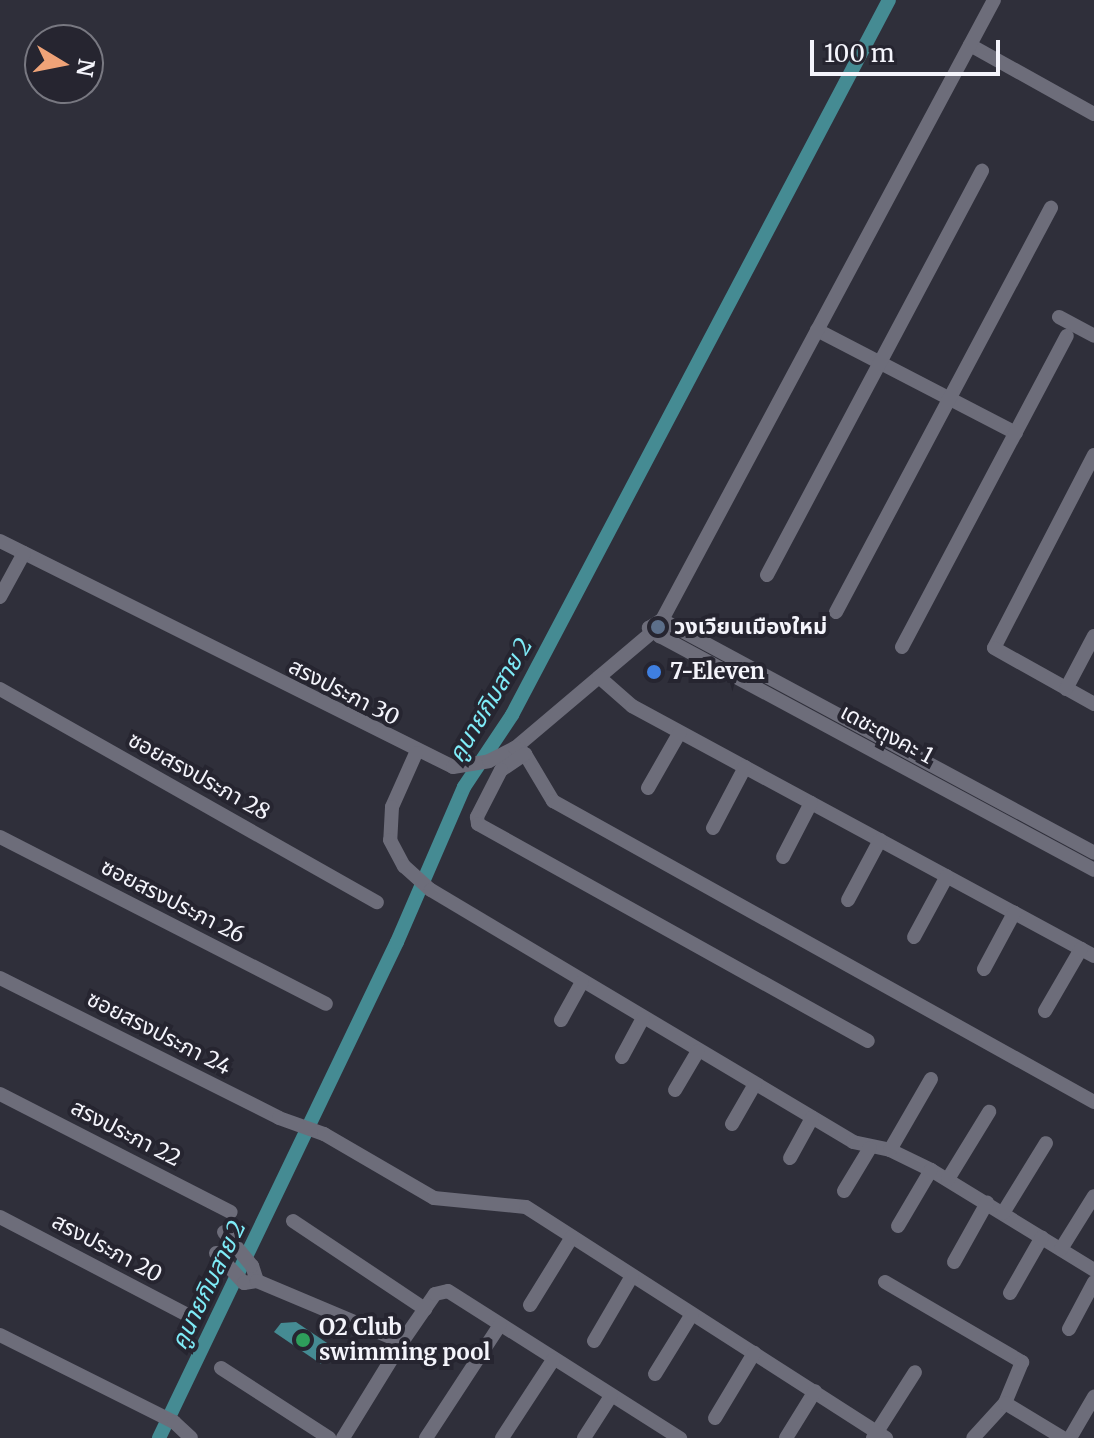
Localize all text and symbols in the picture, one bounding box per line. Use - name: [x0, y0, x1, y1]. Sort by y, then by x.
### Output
- north arrow: [24, 24, 104, 104]
- scale bar: [814, 24, 1004, 74]
- text: 100 m: [824, 38, 894, 69]
- text: N: [70, 57, 101, 79]
- place label: วงเวียนเมืองใหม่: [674, 614, 827, 640]
- marker: วงเวียนเมืองใหม่: [649, 618, 667, 636]
- water label: คูนายกิมสาย 2: [442, 633, 538, 767]
- street label: สรงประภา 30: [284, 653, 404, 731]
- place label: 7-Eleven: [670, 659, 765, 685]
- marker: 7-Eleven: [645, 663, 663, 681]
- street label: เดชะตุงคะ 1: [836, 699, 938, 769]
- street label: ซอยสรงประภา 28: [124, 726, 274, 826]
- street label: ซอยสรงประภา 26: [97, 853, 249, 949]
- street label: ซอยสรงประภา 24: [83, 985, 235, 1081]
- street label: สรงประภา 22: [67, 1094, 185, 1172]
- street label: สรงประภา 20: [47, 1208, 167, 1288]
- water label: คูนายกิมสาย 2: [165, 1216, 251, 1354]
- place label: O2 Club swimming pool: [319, 1314, 490, 1366]
- marker: O2 Club swimming pool: [294, 1331, 312, 1349]

